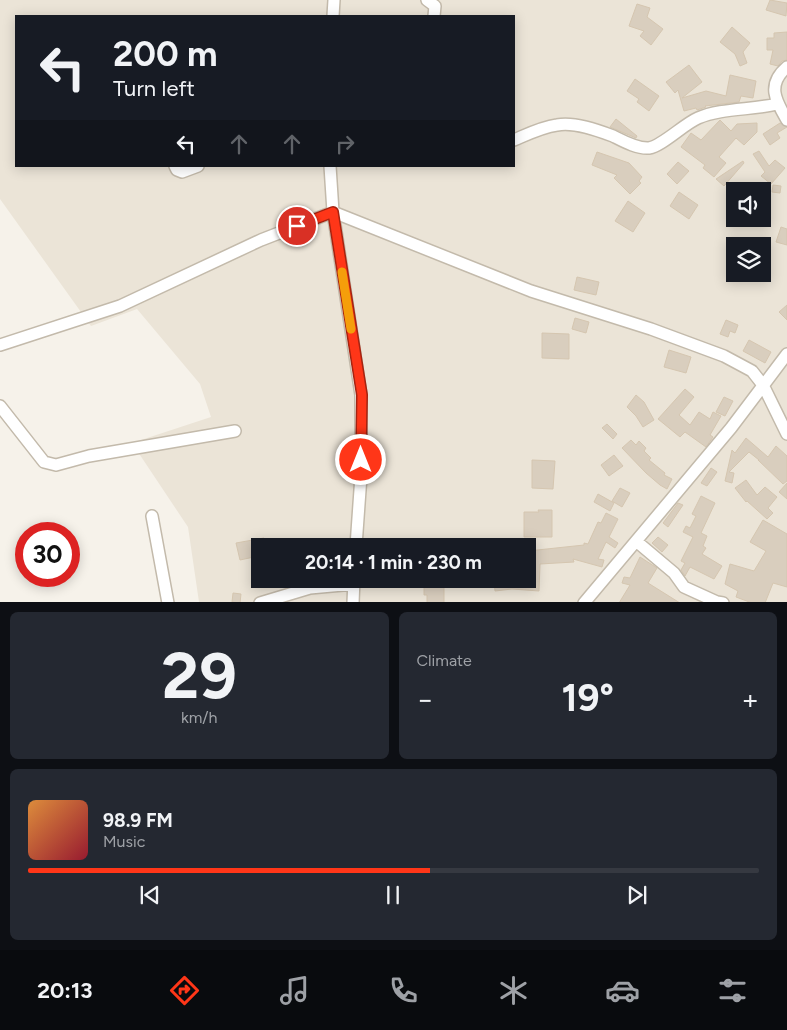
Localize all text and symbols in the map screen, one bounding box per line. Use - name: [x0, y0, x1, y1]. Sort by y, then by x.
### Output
- text: 200 m: [113, 33, 217, 75]
- icon: left: [30, 35, 95, 100]
- text: Turn left: [113, 75, 195, 102]
- icon: left: [172, 130, 200, 158]
- icon: ahead: [225, 130, 253, 158]
- icon: ahead: [278, 130, 306, 158]
- icon: right: [331, 130, 359, 158]
- map controls: [726, 182, 771, 282]
- button: sound: [726, 182, 771, 227]
- pin: [276, 205, 318, 247]
- icon: arrive: [283, 212, 311, 240]
- button: layers: [726, 237, 771, 282]
- position arrow: [334, 433, 386, 485]
- speed limit sign: 30: [15, 522, 80, 587]
- text: 20:14 · 1 min · 230 m: [305, 551, 482, 574]
- text: 29: [162, 636, 237, 714]
- text: Climate: [417, 651, 472, 670]
- text: 19°: [562, 675, 614, 721]
- text: −: [417, 682, 434, 716]
- text: +: [742, 682, 759, 716]
- text: km/h: [181, 708, 218, 727]
- text: 98.9 FM: [103, 809, 173, 832]
- text: Music: [103, 832, 145, 851]
- icon: previous: [136, 881, 164, 909]
- icon: pause: [379, 881, 407, 909]
- icon: next: [623, 881, 651, 909]
- icon: directions: [167, 973, 202, 1008]
- icon: music: [277, 973, 312, 1008]
- icon: phone: [386, 973, 421, 1008]
- icon: climate: [496, 973, 531, 1008]
- icon: car: [605, 973, 640, 1008]
- icon: filters: [715, 973, 750, 1008]
- text: 20:13: [37, 977, 92, 1004]

